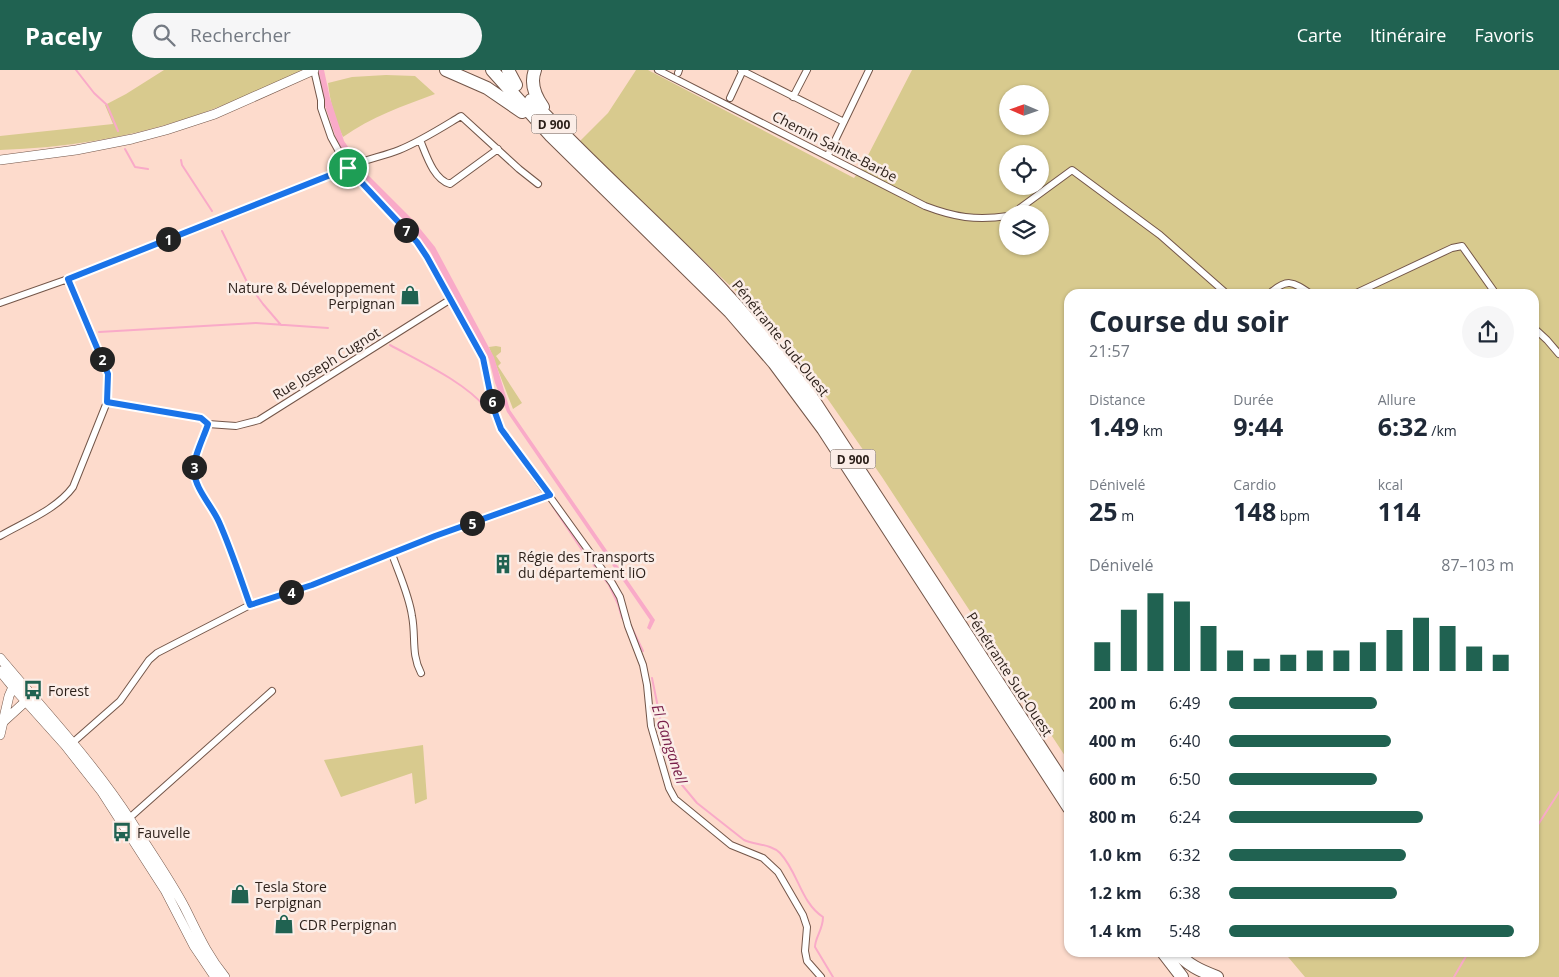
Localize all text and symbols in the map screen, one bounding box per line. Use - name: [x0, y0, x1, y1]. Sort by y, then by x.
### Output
- search box: [132, 13, 482, 58]
- text: Pacely: [25, 19, 102, 52]
- icon: search: [150, 21, 178, 49]
- text: Rechercher: [190, 22, 291, 48]
- text: Carte: [1297, 23, 1342, 47]
- text: Itinéraire: [1370, 23, 1446, 47]
- text: Favoris: [1474, 23, 1534, 47]
- north arrow: [999, 85, 1049, 135]
- map controls: [999, 85, 1049, 255]
- street label: Chemin Sainte-Barbe: [769, 106, 901, 186]
- road number: D 900: [532, 114, 576, 134]
- button: locate: [999, 145, 1049, 195]
- pin: [327, 147, 369, 189]
- icon: arrive: [334, 154, 362, 182]
- button: layers: [999, 205, 1049, 255]
- pin: 7: [394, 218, 418, 242]
- text: 7: [402, 221, 411, 240]
- pin: 1: [156, 226, 180, 252]
- text: 1: [164, 230, 173, 249]
- street label: Pénétrante Sud-Ouest: [728, 276, 834, 400]
- place label: Nature & Développement Perpignan: [228, 278, 395, 313]
- shop icon: Nature & Développement Perpignan: [399, 284, 421, 306]
- text: Course du soir: [1089, 302, 1289, 340]
- button: share: [1462, 306, 1514, 358]
- street label: Rue Joseph Cugnot: [269, 322, 383, 404]
- text: 21:57: [1089, 340, 1130, 362]
- pin: 2: [90, 346, 114, 372]
- text: 2: [98, 350, 107, 369]
- pin: 6: [480, 388, 504, 414]
- text: Distance: [1089, 390, 1145, 409]
- text: Durée: [1233, 390, 1274, 409]
- text: Allure: [1378, 390, 1416, 409]
- text: 6: [488, 392, 497, 411]
- text: 1.49: [1089, 409, 1139, 443]
- text: 9:44: [1233, 409, 1283, 443]
- text: 6:32: [1378, 409, 1428, 443]
- text: km: [1139, 421, 1163, 440]
- text: /km: [1428, 421, 1457, 440]
- road number: D 900: [830, 449, 876, 468]
- pin: 3: [182, 454, 206, 480]
- text: 3: [190, 458, 199, 477]
- text: Dénivelé: [1089, 475, 1145, 494]
- text: Cardio: [1233, 475, 1276, 494]
- text: kcal: [1378, 475, 1403, 494]
- text: 25: [1089, 494, 1118, 528]
- text: 148: [1233, 494, 1276, 528]
- text: 114: [1378, 494, 1421, 528]
- text: m: [1118, 506, 1134, 525]
- text: bpm: [1276, 506, 1310, 525]
- pin: 5: [460, 510, 484, 536]
- text: 5: [468, 514, 477, 533]
- place label: Régie des Transports du département liO: [518, 547, 655, 582]
- building icon: Régie des Transports du département liO: [492, 553, 514, 575]
- text: Dénivelé: [1089, 554, 1153, 576]
- text: 87–103 m: [1441, 554, 1514, 576]
- pin: 4: [278, 580, 304, 604]
- text: 4: [287, 583, 296, 602]
- street label: Pénétrante Sud-Ouest: [963, 608, 1057, 740]
- bus stop icon: Forest: [22, 679, 44, 701]
- place label: Forest: [48, 681, 89, 700]
- text: 200 m: [1089, 692, 1136, 714]
- text: 6:49: [1169, 692, 1201, 714]
- water label: El Ganganell: [648, 702, 693, 788]
- text: 400 m: [1089, 730, 1136, 752]
- text: 6:40: [1169, 730, 1201, 752]
- text: 600 m: [1089, 768, 1136, 790]
- text: 6:50: [1169, 768, 1201, 790]
- text: 800 m: [1089, 806, 1136, 828]
- text: 6:24: [1169, 806, 1201, 828]
- bus stop icon: Fauvelle: [111, 821, 133, 843]
- place label: Fauvelle: [137, 823, 191, 842]
- text: 1.0 km: [1089, 844, 1142, 866]
- text: 6:32: [1169, 844, 1201, 866]
- place label: Tesla Store Perpignan: [255, 877, 327, 912]
- text: 1.2 km: [1089, 882, 1142, 904]
- text: 6:38: [1169, 882, 1201, 904]
- shop icon: Tesla Store Perpignan: [229, 883, 251, 905]
- shop icon: CDR Perpignan: [273, 913, 295, 935]
- place label: CDR Perpignan: [299, 915, 397, 934]
- text: 1.4 km: [1089, 920, 1142, 942]
- text: 5:48: [1169, 920, 1201, 942]

